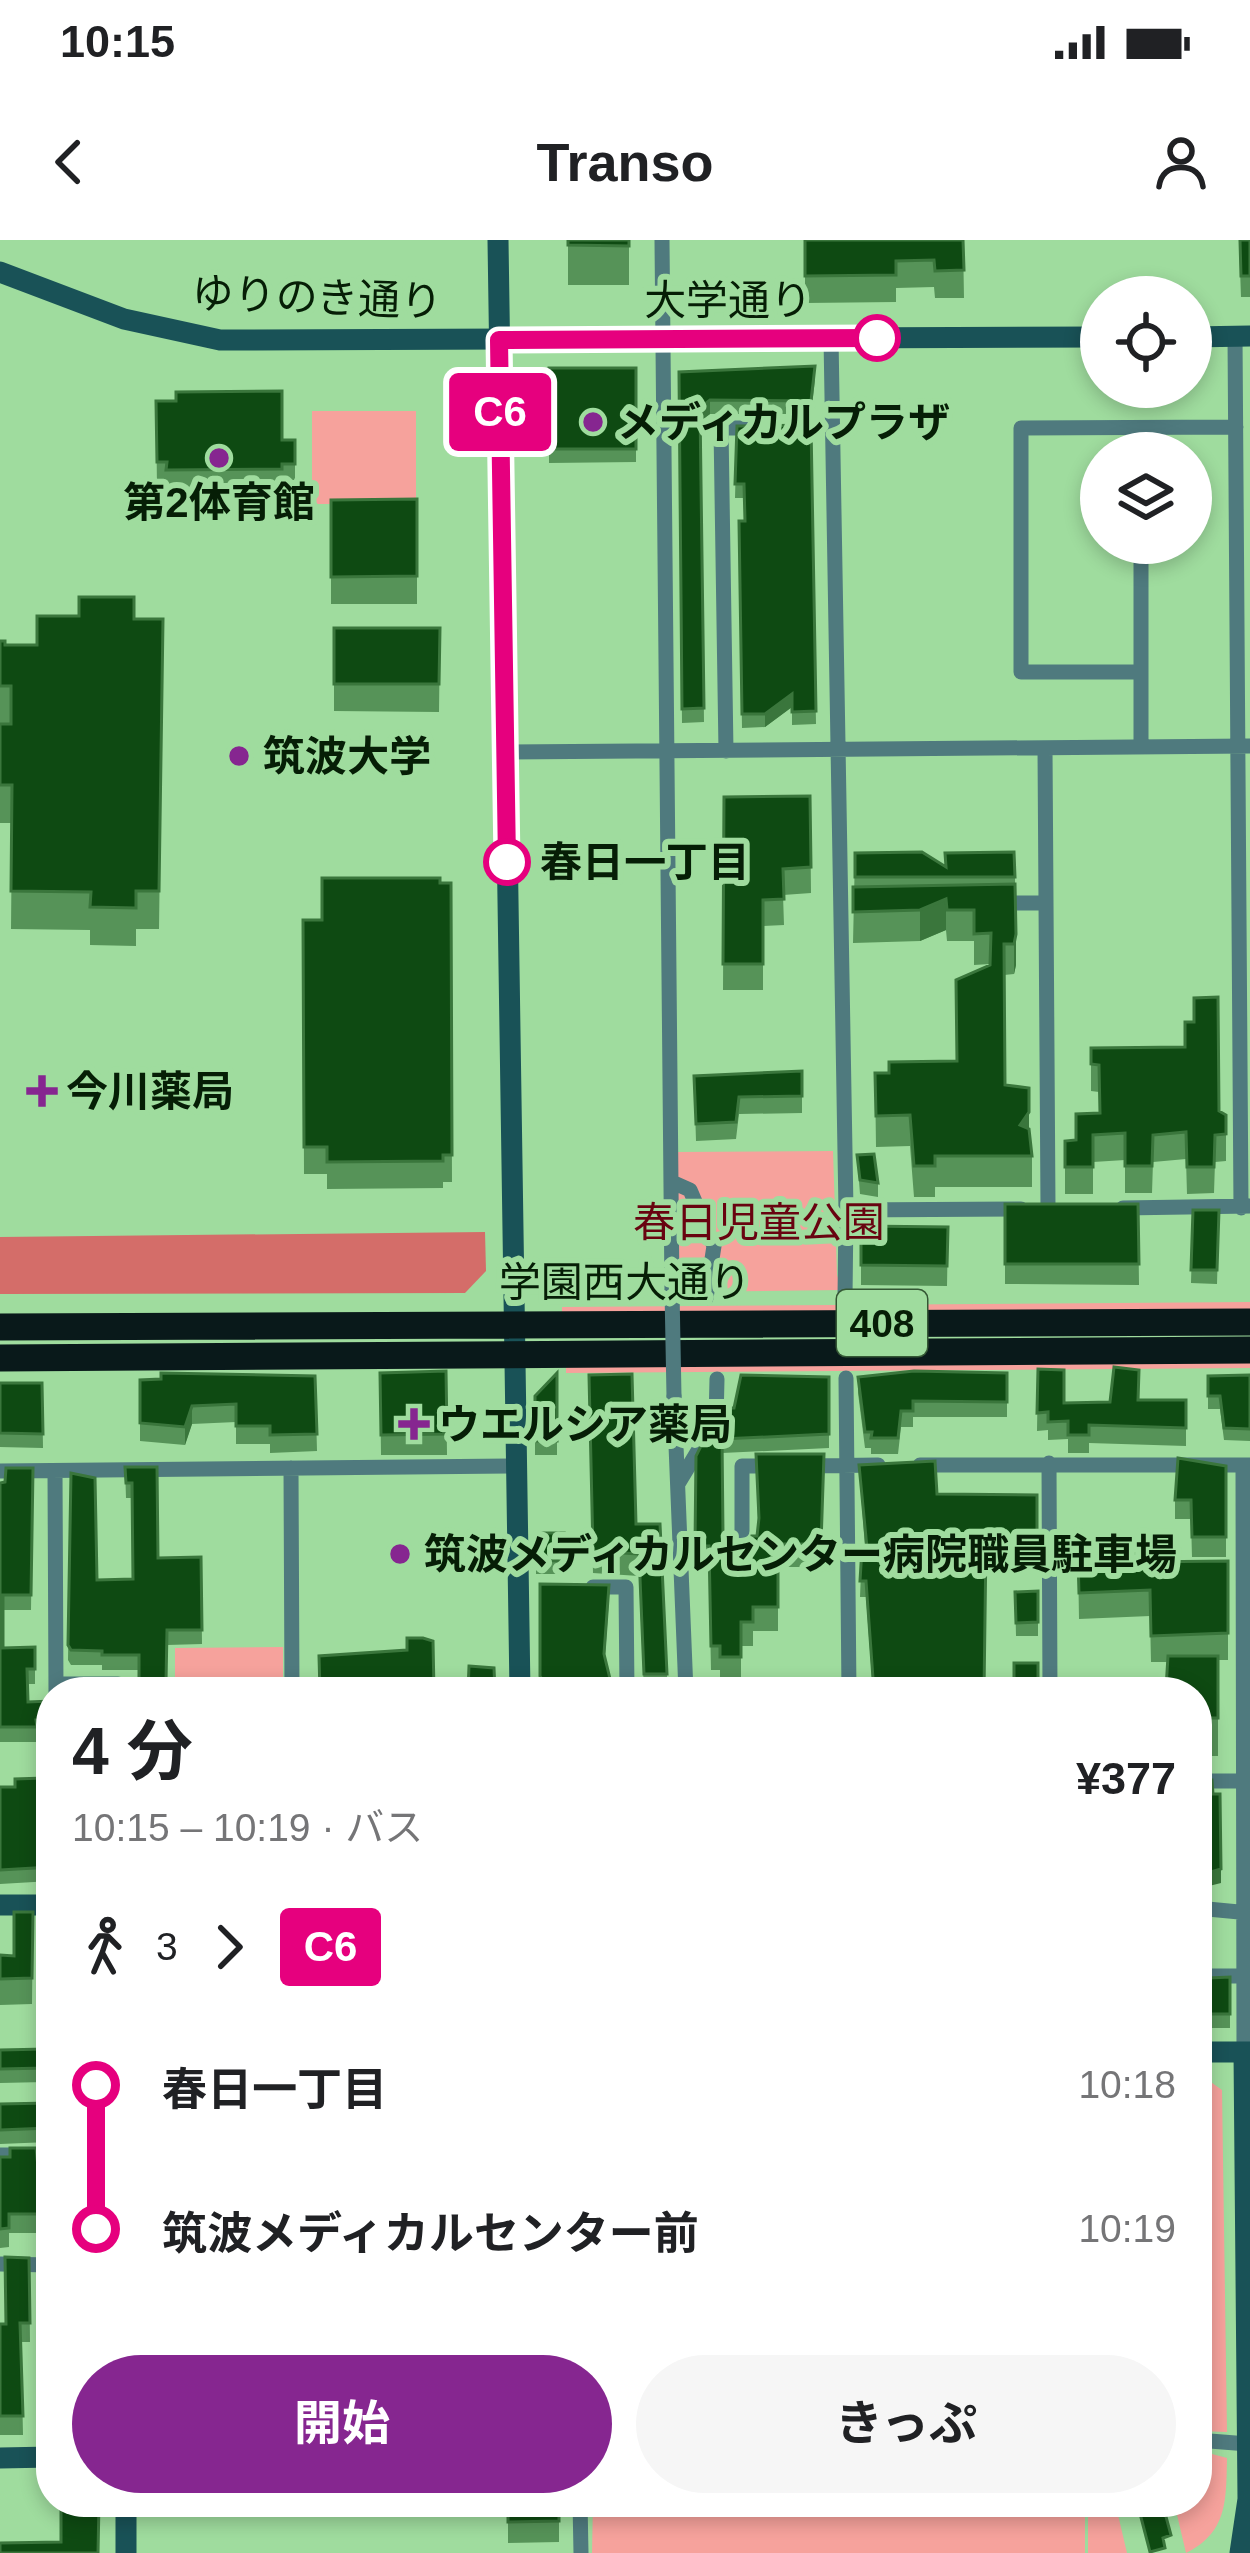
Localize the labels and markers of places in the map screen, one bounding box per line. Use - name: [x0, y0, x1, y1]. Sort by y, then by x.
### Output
- unlabelled marker: [855, 316, 899, 360]
- place label: メディカルプラザ: [617, 399, 950, 446]
- marker: メディカルプラザ: [580, 409, 606, 435]
- marker: 第2体育館: [206, 445, 232, 471]
- place label: 第2体育館: [123, 479, 315, 526]
- place label: 筑波大学: [263, 733, 431, 780]
- marker: 筑波大学: [226, 743, 252, 769]
- place label: 春日一丁目: [540, 839, 750, 886]
- marker: 春日一丁目: [485, 840, 529, 884]
- place label: 今川薬局: [66, 1068, 234, 1115]
- marker: 今川薬局: [29, 1078, 55, 1104]
- place label: ウエルシア薬局: [438, 1401, 732, 1448]
- marker: ウエルシア薬局: [401, 1411, 427, 1437]
- place label: 筑波メディカルセンター病院職員駐車場: [424, 1531, 1177, 1578]
- marker: 筑波メディカルセンター病院職員駐車場: [387, 1541, 413, 1567]

